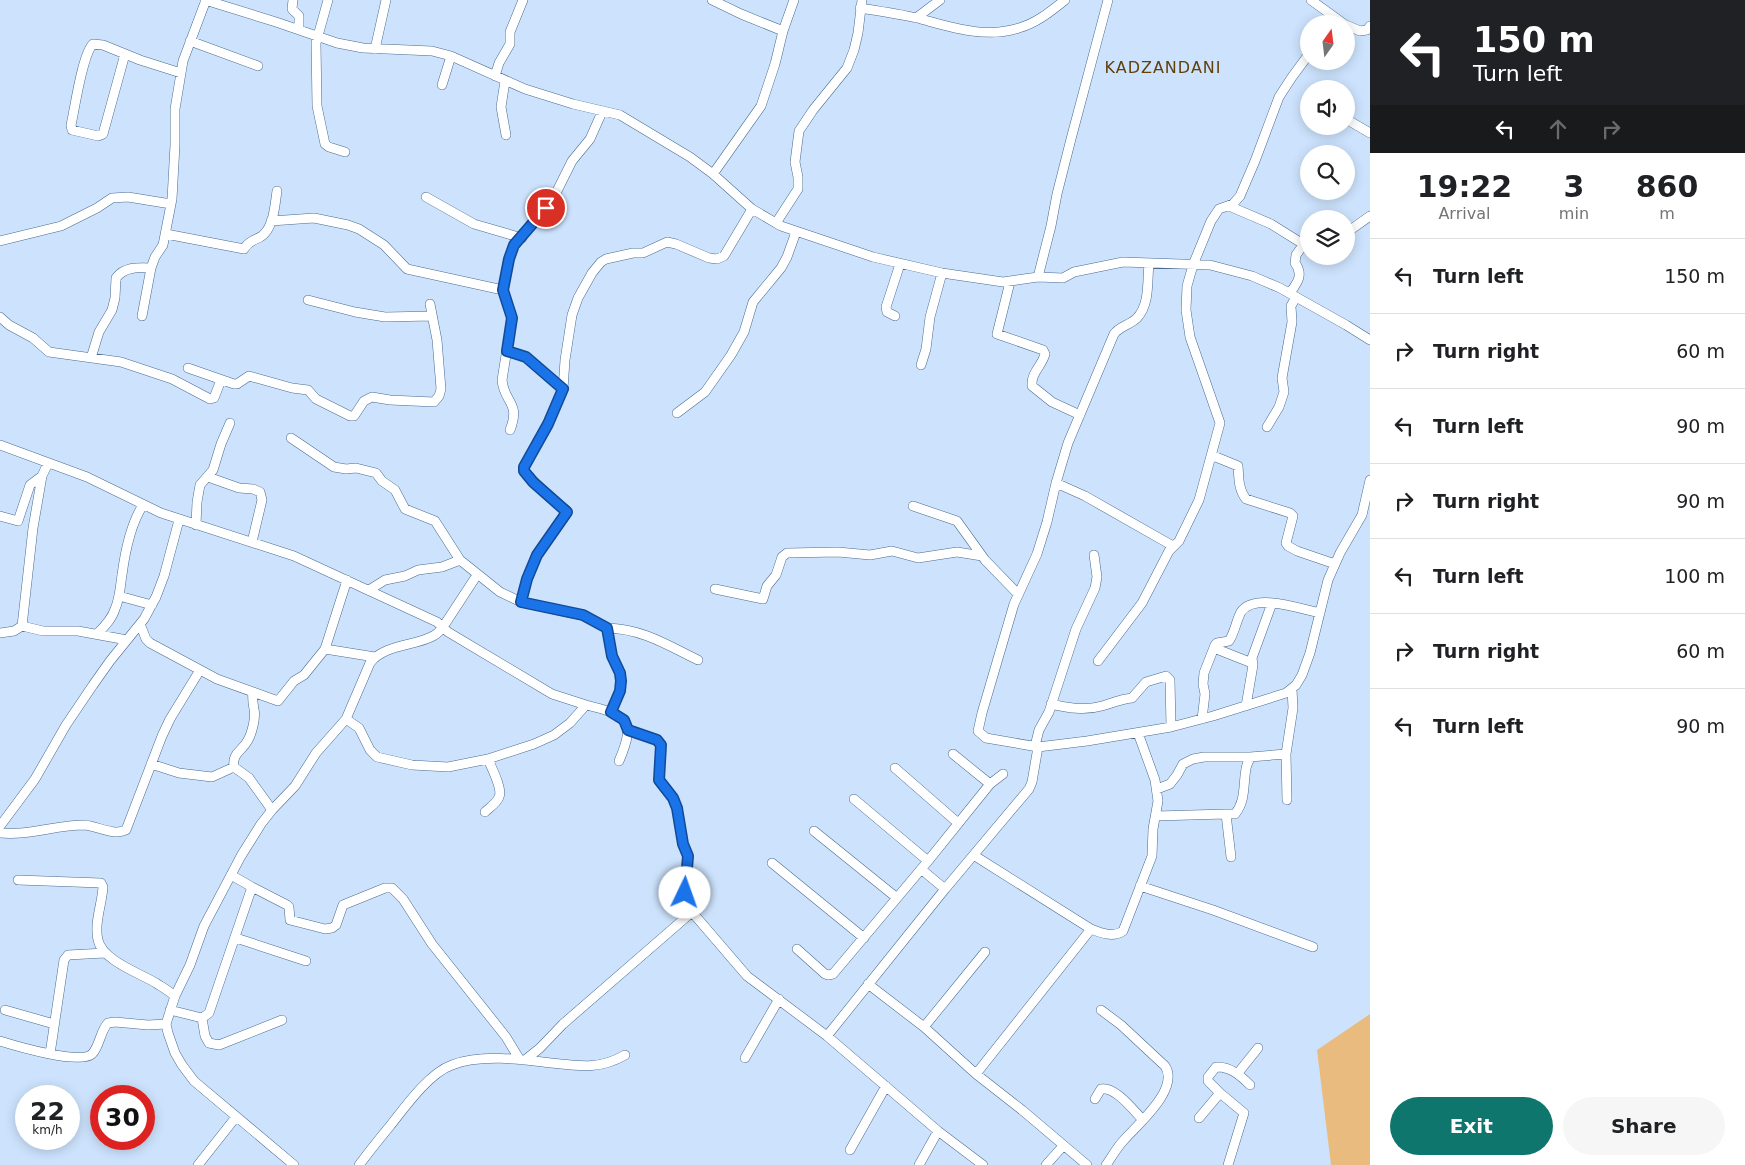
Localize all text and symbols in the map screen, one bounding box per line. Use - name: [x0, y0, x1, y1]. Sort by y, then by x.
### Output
- north arrow: [1300, 15, 1355, 70]
- map controls: [1300, 15, 1355, 265]
- icon: left: [1390, 20, 1455, 85]
- text: 150 m: [1473, 20, 1595, 60]
- district label: KADZANDANI: [1104, 58, 1222, 77]
- text: Turn left: [1473, 61, 1562, 86]
- button: sound: [1300, 80, 1355, 135]
- icon: left: [1491, 115, 1519, 143]
- icon: ahead: [1544, 115, 1572, 143]
- icon: right: [1597, 115, 1625, 143]
- button: search: [1300, 145, 1355, 200]
- text: 19:22: [1417, 169, 1512, 204]
- text: 3: [1563, 169, 1584, 204]
- text: 860: [1636, 169, 1698, 204]
- pin: [525, 187, 567, 229]
- icon: arrive: [532, 194, 560, 222]
- text: Arrival: [1438, 204, 1490, 223]
- text: min: [1559, 204, 1589, 223]
- text: m: [1659, 204, 1675, 223]
- button: layers: [1300, 210, 1355, 265]
- icon: left: [1390, 262, 1418, 290]
- text: Turn left: [1433, 265, 1524, 287]
- text: 150 m: [1664, 265, 1725, 287]
- icon: right: [1390, 337, 1418, 365]
- text: Turn right: [1433, 340, 1539, 362]
- text: 60 m: [1676, 340, 1725, 362]
- icon: left: [1390, 412, 1418, 440]
- text: Turn left: [1433, 415, 1524, 437]
- text: 90 m: [1676, 415, 1725, 437]
- icon: right: [1390, 487, 1418, 515]
- text: Turn right: [1433, 490, 1539, 512]
- text: 90 m: [1676, 490, 1725, 512]
- icon: left: [1390, 562, 1418, 590]
- text: Turn left: [1433, 565, 1524, 587]
- text: 100 m: [1664, 565, 1725, 587]
- icon: right: [1390, 637, 1418, 665]
- text: Turn right: [1433, 640, 1539, 662]
- text: 60 m: [1676, 640, 1725, 662]
- icon: left: [1390, 712, 1418, 740]
- text: Turn left: [1433, 715, 1524, 737]
- text: 90 m: [1676, 715, 1725, 737]
- position arrow: [658, 866, 710, 918]
- speed limit sign: 30: [90, 1085, 155, 1150]
- text: 22: [30, 1097, 65, 1126]
- button: Exit: [1390, 1097, 1553, 1155]
- button: Share: [1563, 1097, 1725, 1155]
- text: km/h: [32, 1123, 63, 1137]

